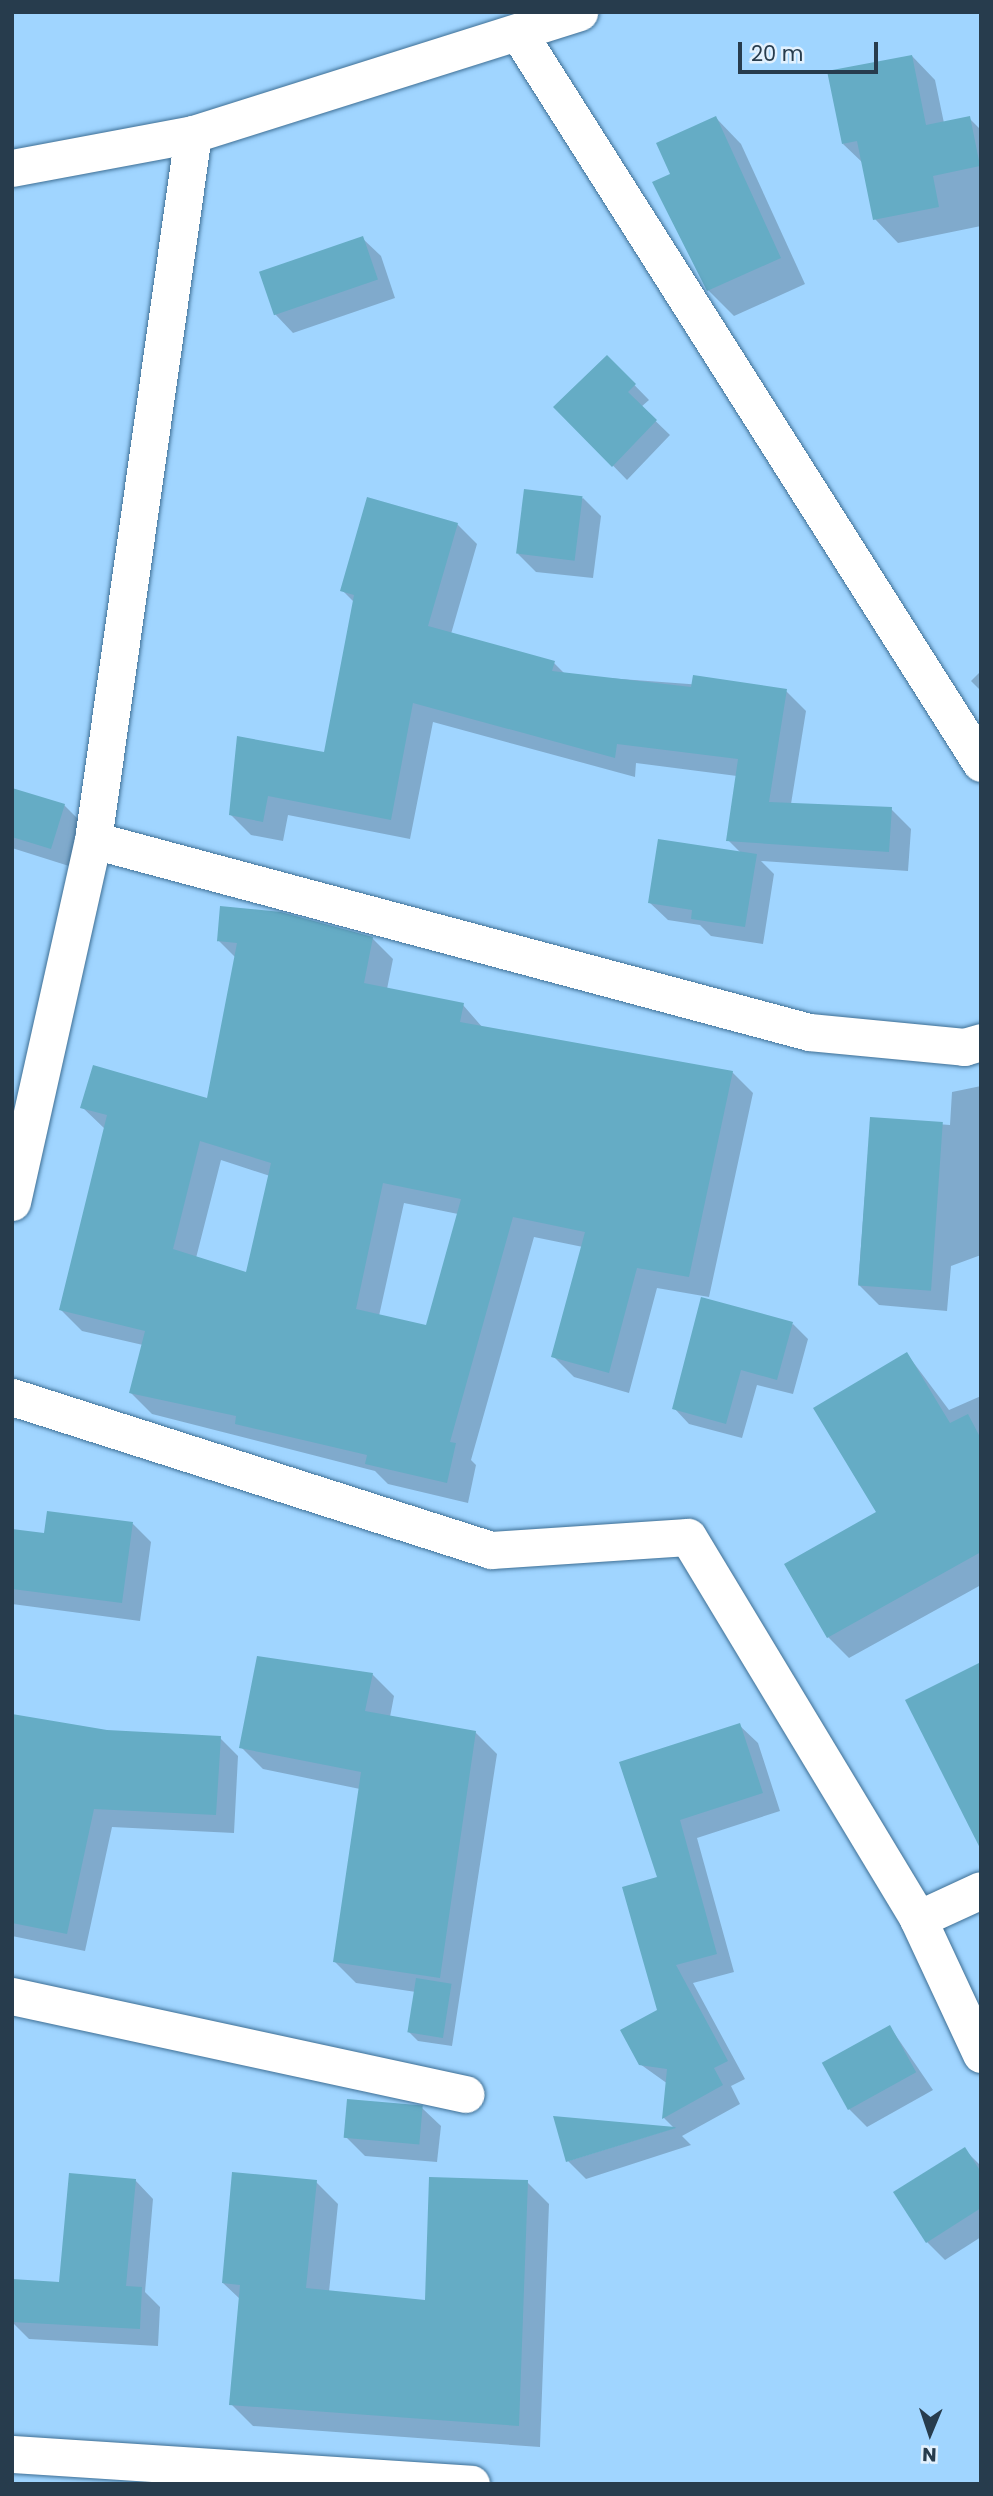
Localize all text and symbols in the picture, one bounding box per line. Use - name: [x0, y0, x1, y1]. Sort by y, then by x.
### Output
- scale bar: [741, 28, 881, 72]
- text: 20 m: [751, 39, 804, 68]
- north arrow: [895, 2398, 965, 2468]
- text: N: [922, 2441, 937, 2468]

